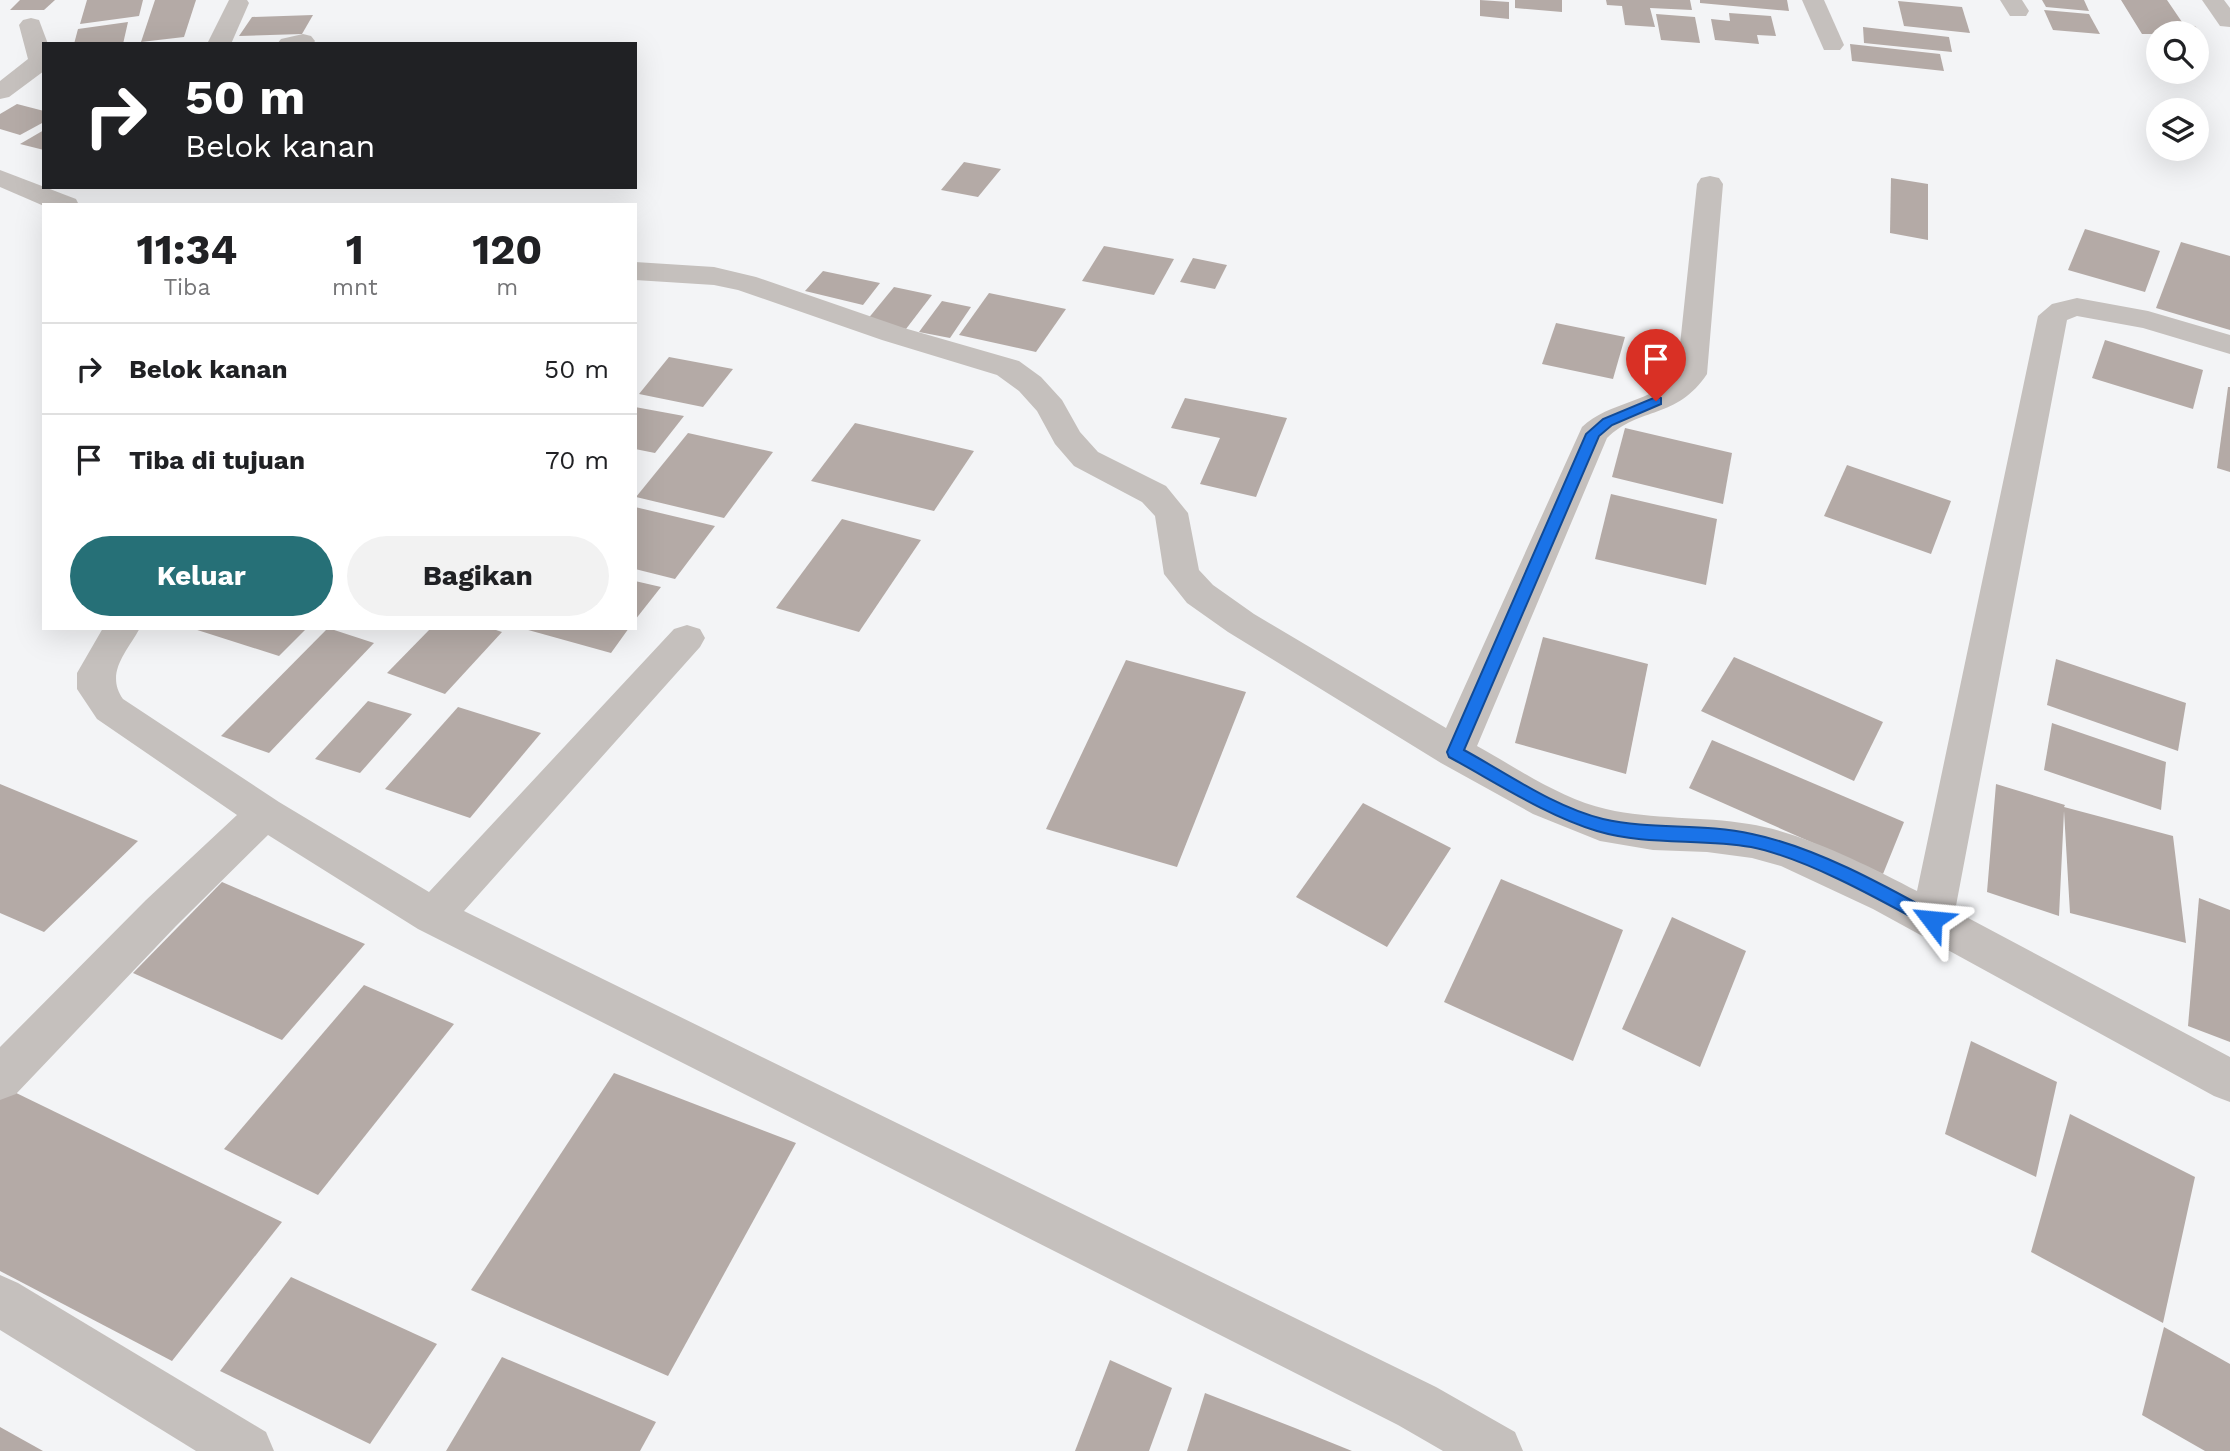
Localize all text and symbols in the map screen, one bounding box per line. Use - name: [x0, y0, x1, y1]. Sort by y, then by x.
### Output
- map controls: [2146, 21, 2209, 161]
- button: search: [2146, 21, 2209, 84]
- text: 50 m: [185, 68, 305, 126]
- icon: right: [70, 70, 161, 161]
- button: layers: [2146, 98, 2209, 161]
- text: Belok kanan: [185, 127, 375, 165]
- text: 11:34: [137, 225, 237, 274]
- text: 1: [346, 225, 364, 274]
- text: 120: [472, 225, 542, 274]
- text: Tiba: [163, 274, 211, 301]
- text: mnt: [332, 274, 378, 301]
- text: m: [496, 274, 518, 301]
- pin: [1626, 329, 1686, 401]
- icon: arrive: [1637, 340, 1675, 378]
- icon: right: [70, 350, 108, 388]
- text: Belok kanan: [129, 354, 288, 384]
- text: 50 m: [544, 354, 609, 384]
- icon: arrive: [70, 441, 108, 479]
- text: Tiba di tujuan: [129, 445, 305, 475]
- text: 70 m: [545, 445, 609, 475]
- button: Keluar: [70, 536, 333, 616]
- button: Bagikan: [347, 536, 609, 616]
- position arrow: [1895, 883, 1969, 957]

